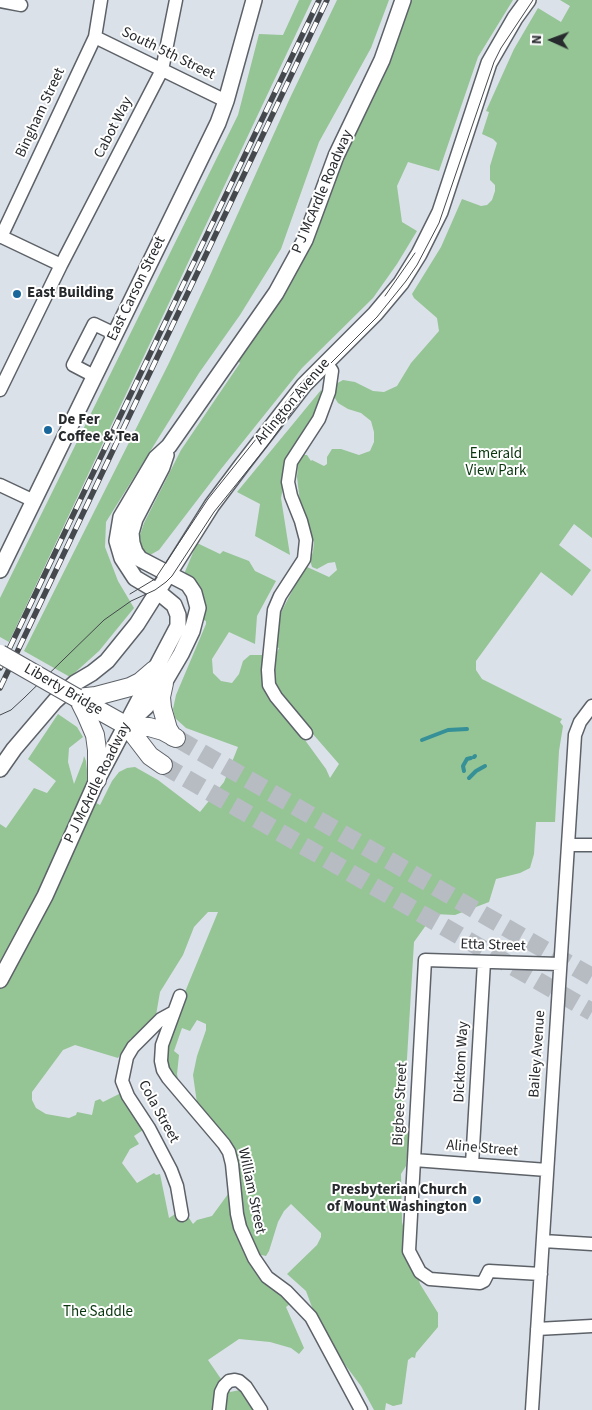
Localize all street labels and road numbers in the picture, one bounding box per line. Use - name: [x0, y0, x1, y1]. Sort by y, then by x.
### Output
- street label: South 5th Street: [118, 24, 218, 84]
- street label: Bingham Street: [12, 65, 70, 161]
- street label: Cabot Way: [91, 94, 137, 162]
- street label: P J McArdle Roadway: [289, 127, 357, 257]
- street label: East Carson Street: [104, 234, 170, 344]
- street label: Arlington Avenue: [252, 355, 334, 449]
- street label: Liberty Bridge: [20, 660, 106, 720]
- street label: P J McArdle Roadway: [61, 719, 135, 847]
- street label: Etta Street: [460, 936, 526, 956]
- street label: Bailey Avenue: [526, 1010, 550, 1098]
- street label: Dicktom Way: [451, 1021, 473, 1103]
- street label: Bigbee Street: [390, 1062, 412, 1146]
- street label: Cola Street: [133, 1078, 183, 1146]
- street label: Aline Street: [445, 1137, 519, 1161]
- street label: William Street: [233, 1146, 269, 1236]

